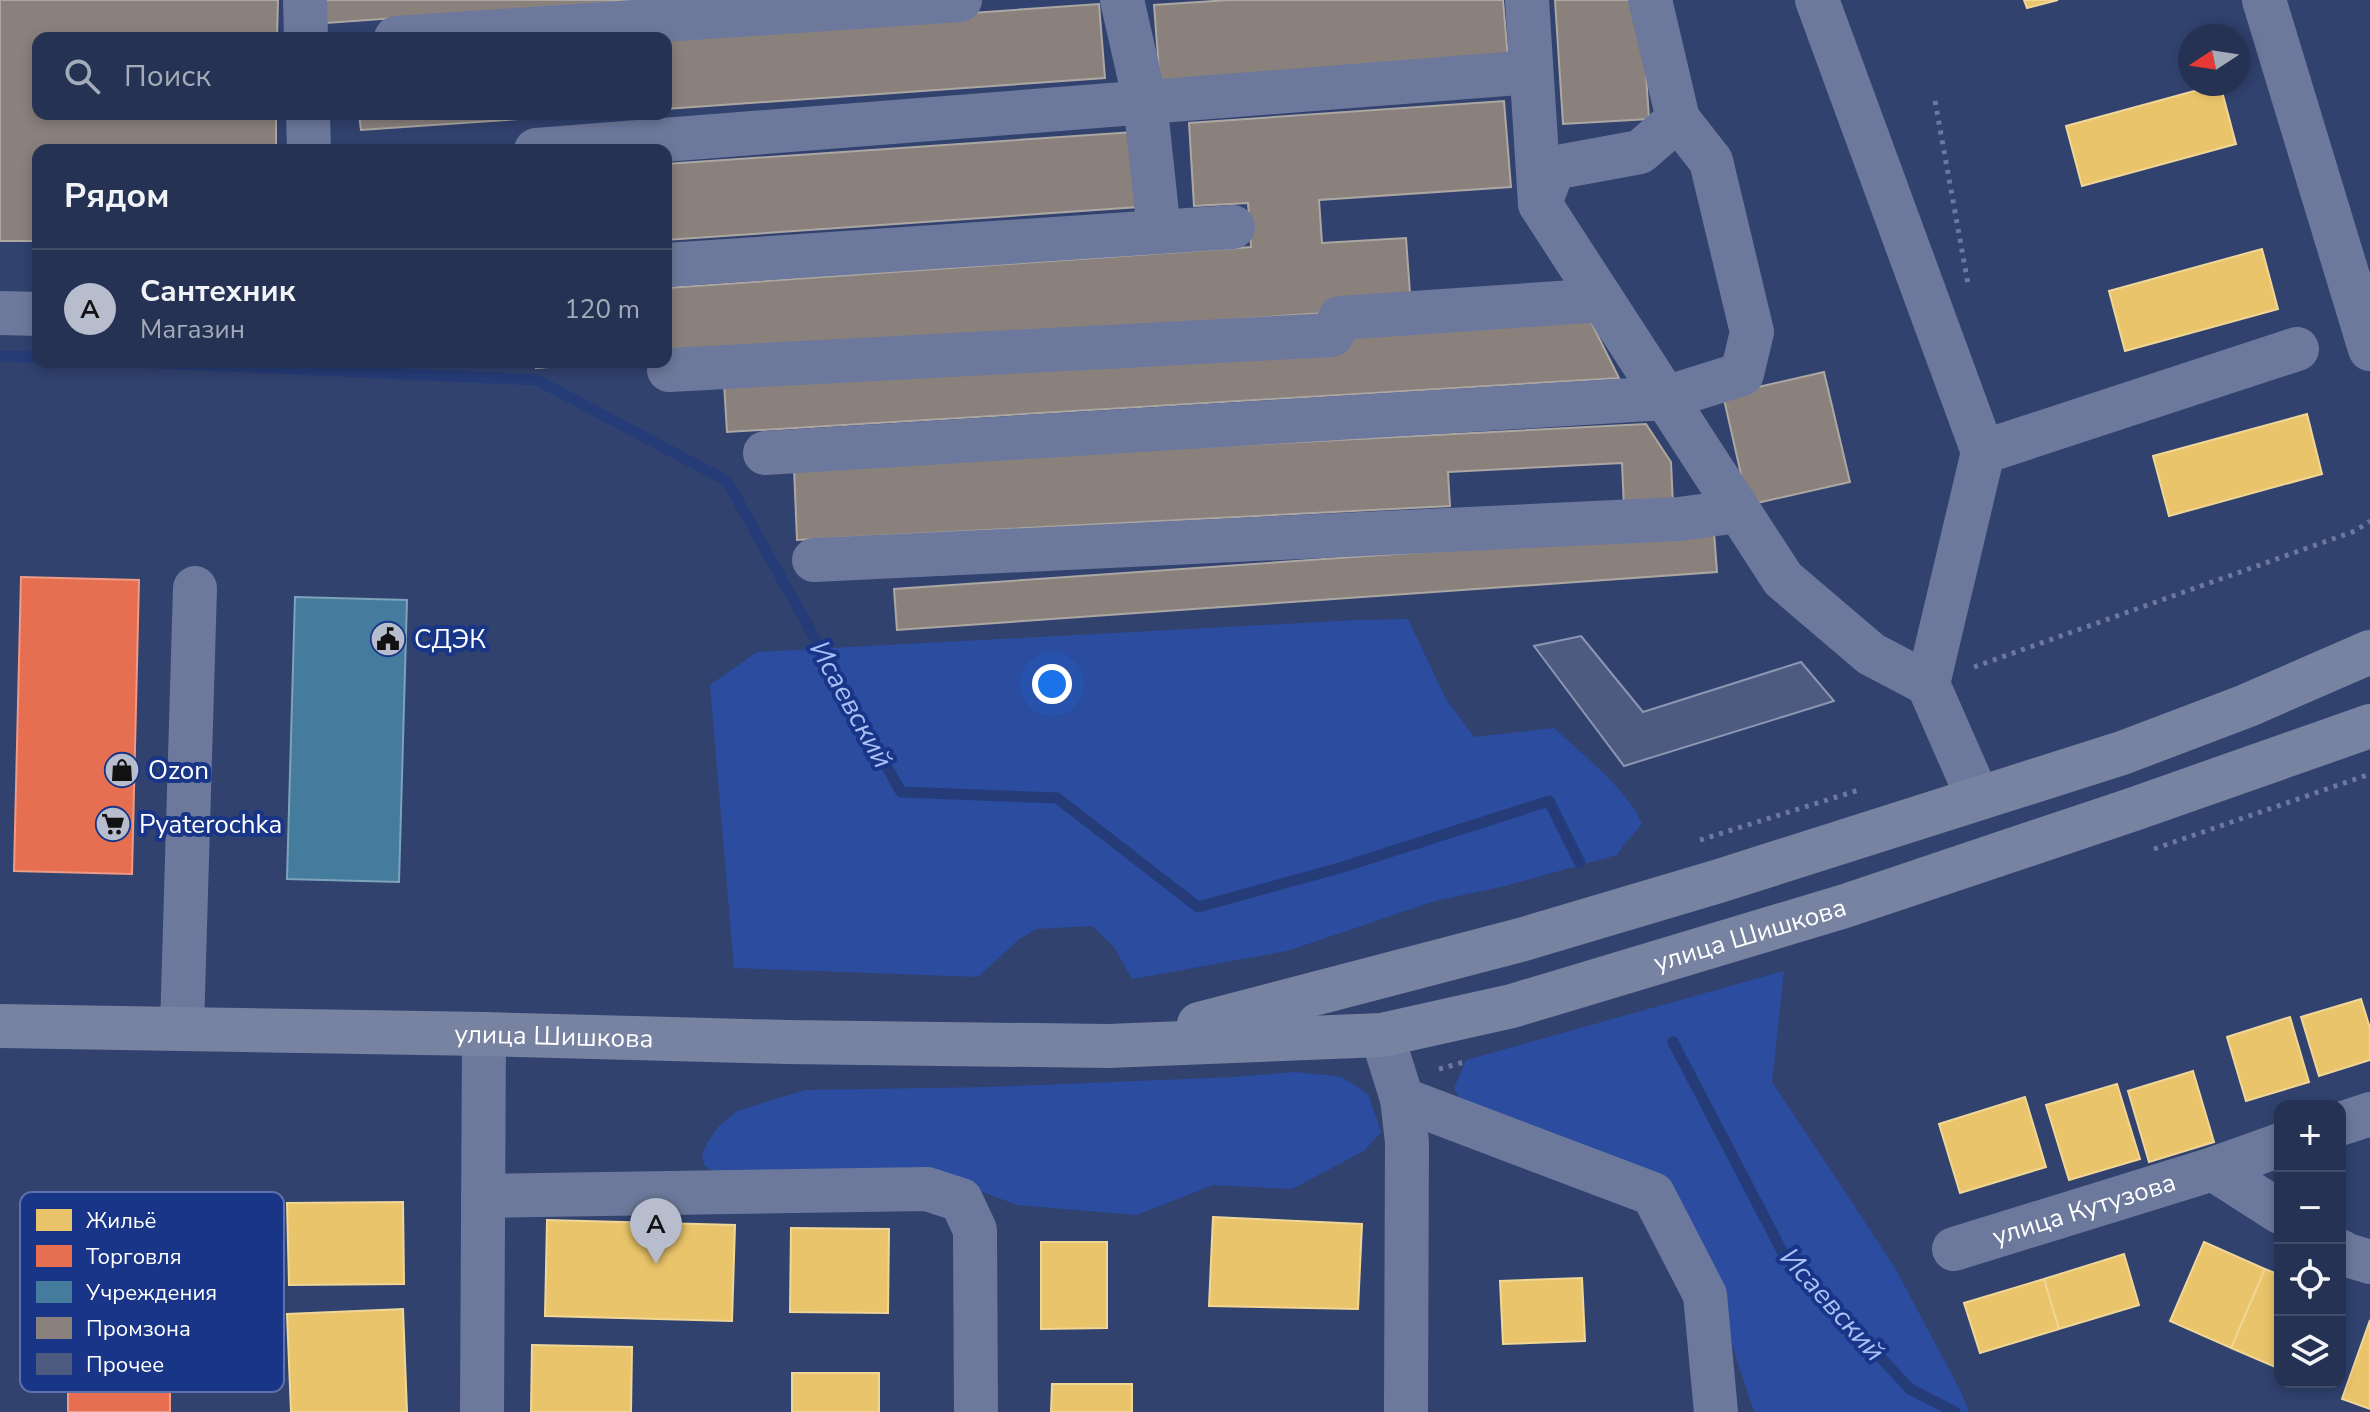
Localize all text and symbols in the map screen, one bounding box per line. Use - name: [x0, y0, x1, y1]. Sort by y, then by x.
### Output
- north arrow: [2178, 24, 2250, 96]
- search box: [32, 32, 672, 120]
- icon: search: [60, 54, 104, 98]
- text: Поиск: [124, 56, 211, 97]
- text: Рядом: [64, 173, 170, 219]
- text: Сантехник: [140, 271, 296, 312]
- text: A: [80, 292, 100, 327]
- text: 120 m: [564, 292, 640, 327]
- text: Магазин: [140, 312, 245, 347]
- public building icon: СДЭК: [369, 620, 407, 658]
- place label: СДЭК: [414, 622, 486, 657]
- water label: Исаевский: [801, 634, 902, 775]
- your location: [1032, 664, 1072, 704]
- shop icon: Ozon: [103, 751, 141, 789]
- place label: Ozon: [148, 753, 209, 788]
- supermarket icon: Pyaterochka: [94, 805, 132, 843]
- place label: Pyaterochka: [139, 807, 282, 842]
- street label: улица Шишкова: [1650, 890, 1850, 980]
- street label: улица Шишкова: [454, 1017, 654, 1056]
- map controls: [2274, 1100, 2346, 1388]
- button: +: [2274, 1100, 2346, 1172]
- street label: улица Кутузова: [1988, 1165, 2180, 1254]
- button: −: [2274, 1172, 2346, 1244]
- legend: [20, 1192, 284, 1392]
- pin: A: [630, 1198, 682, 1264]
- text: Жильё: [86, 1206, 157, 1236]
- water label: Исаевский: [1771, 1240, 1893, 1369]
- text: Торговля: [86, 1242, 182, 1272]
- button: locate: [2274, 1244, 2346, 1316]
- text: Учреждения: [85, 1278, 217, 1308]
- text: Промзона: [86, 1314, 191, 1344]
- button: layers: [2274, 1316, 2346, 1388]
- text: Прочее: [86, 1350, 164, 1380]

